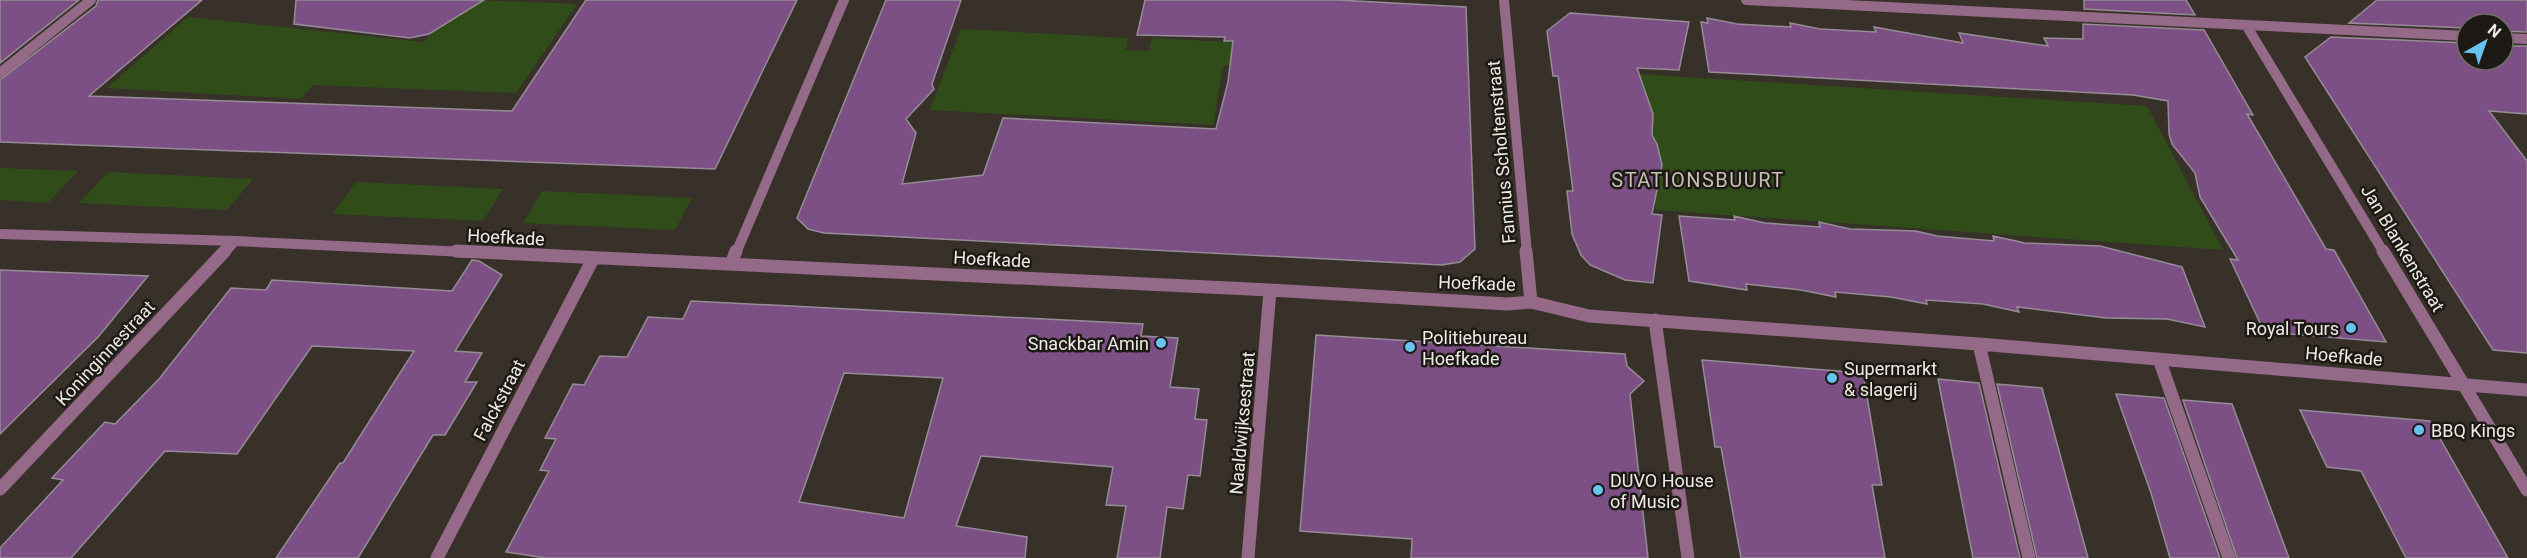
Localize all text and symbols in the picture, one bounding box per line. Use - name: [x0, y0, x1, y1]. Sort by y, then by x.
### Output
- north arrow: [2455, 12, 2515, 72]
- text: N: [2484, 20, 2505, 42]
- street label: Fannius Scholtenstraat: [1483, 59, 1519, 244]
- district label: STATIONSBUURT: [1611, 168, 1785, 192]
- street label: Jan Blankenstraat: [2357, 181, 2449, 315]
- street label: Hoefkade: [467, 224, 545, 250]
- street label: Hoefkade: [953, 246, 1031, 272]
- street label: Hoefkade: [1438, 271, 1516, 295]
- street label: Koninginnestraat: [51, 296, 159, 410]
- place label: Royal Tours: [2246, 318, 2339, 339]
- marker: Royal Tours: [2344, 321, 2358, 335]
- place label: Politiebureau Hoefkade: [1422, 327, 1527, 369]
- place label: Snackbar Amin: [1028, 333, 1149, 354]
- marker: Snackbar Amin: [1154, 336, 1168, 350]
- marker: Politiebureau Hoefkade: [1403, 340, 1417, 354]
- street label: Hoefkade: [2304, 342, 2384, 370]
- street label: Naaldwijksestraat: [1225, 350, 1259, 495]
- street label: Falckstraat: [469, 356, 529, 444]
- place label: Supermarkt & slagerij: [1844, 358, 1937, 400]
- marker: Supermarkt & slagerij: [1825, 371, 1839, 385]
- place label: BBQ Kings: [2431, 420, 2515, 441]
- marker: BBQ Kings: [2412, 423, 2426, 437]
- place label: DUVO House of Music: [1610, 470, 1714, 512]
- marker: DUVO House of Music: [1591, 483, 1605, 497]

